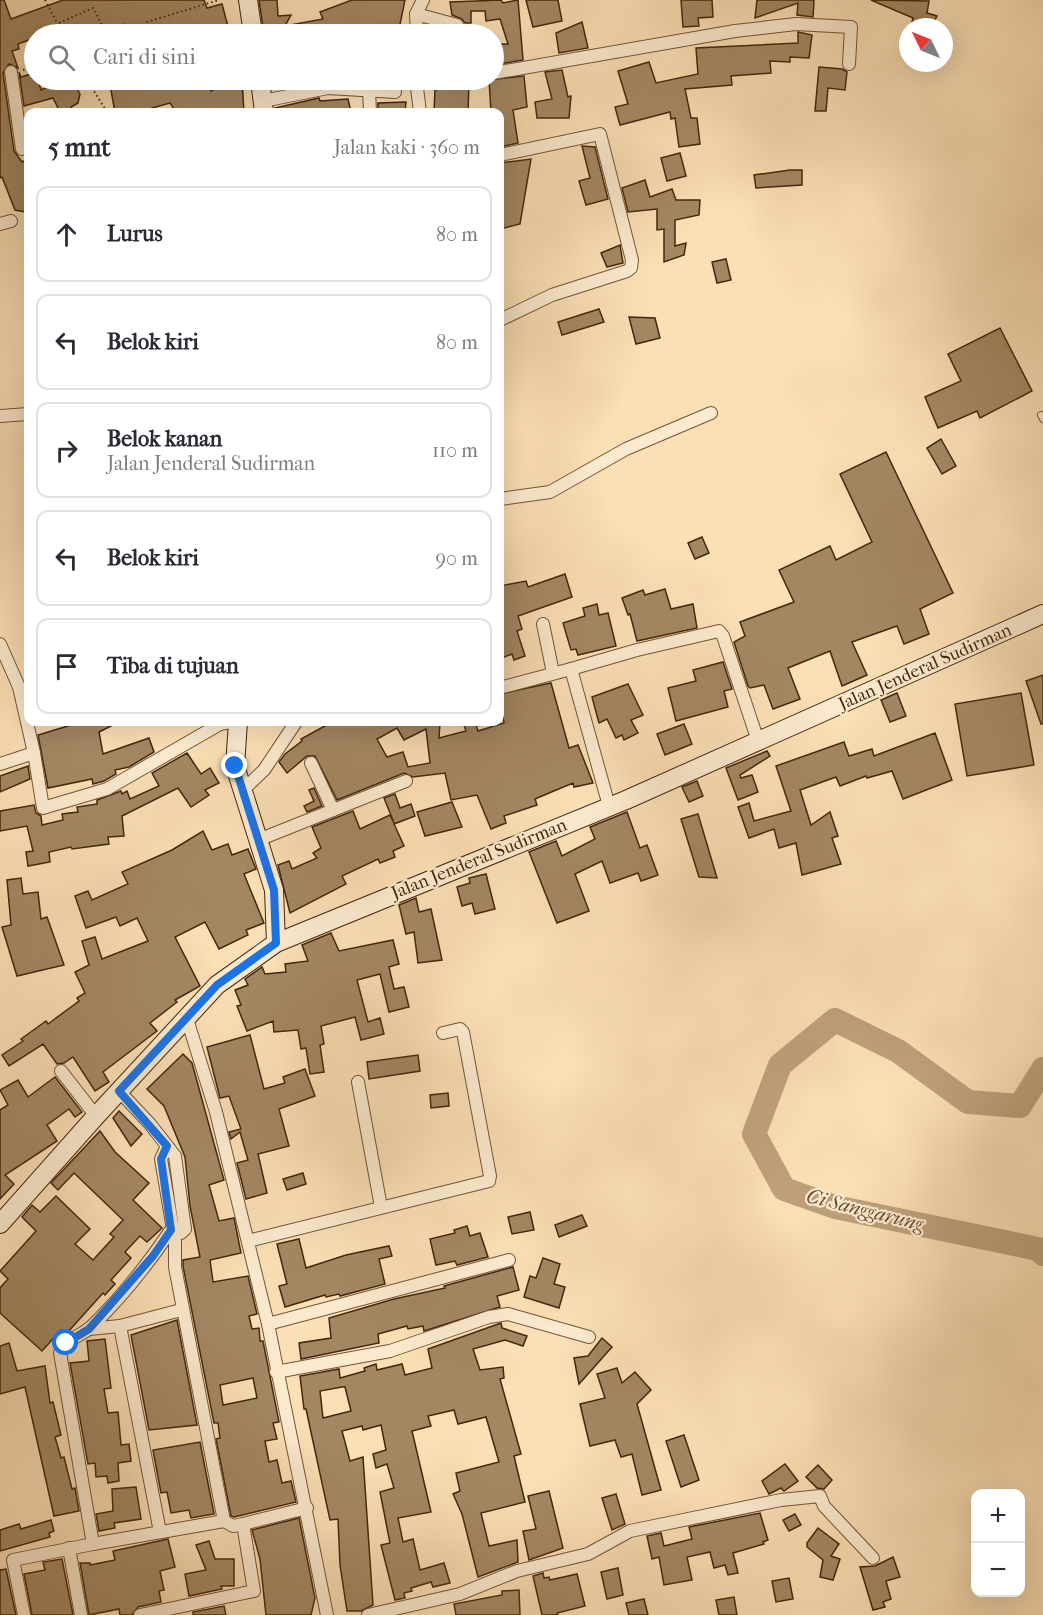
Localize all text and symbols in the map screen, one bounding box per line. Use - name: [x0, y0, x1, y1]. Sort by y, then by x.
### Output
- north arrow: [899, 18, 953, 72]
- search box: [24, 24, 504, 90]
- icon: search: [45, 41, 78, 74]
- text: Cari di sini: [93, 44, 196, 70]
- text: 5 mnt: [48, 132, 111, 163]
- text: Jalan kaki · 360 m: [334, 136, 480, 159]
- icon: ahead: [50, 218, 83, 251]
- text: Lurus: [107, 221, 163, 247]
- text: 80 m: [436, 223, 478, 246]
- icon: left: [50, 326, 83, 359]
- text: Belok kiri: [107, 329, 199, 355]
- text: 80 m: [436, 331, 478, 354]
- text: Belok kanan: [107, 426, 222, 452]
- icon: right: [50, 434, 83, 467]
- text: 110 m: [432, 439, 478, 462]
- text: Jalan Jenderal Sudirman: [107, 452, 315, 475]
- icon: left: [50, 542, 83, 575]
- text: Belok kiri: [107, 545, 199, 571]
- text: 90 m: [436, 547, 478, 570]
- street label: Jalan Jenderal Sudirman: [833, 619, 1015, 716]
- icon: arrive: [50, 650, 83, 683]
- text: Tiba di tujuan: [107, 653, 239, 679]
- route end: [221, 752, 247, 778]
- street label: Jalan Jenderal Sudirman: [386, 814, 570, 905]
- water label: Ci Sanggarung: [804, 1184, 927, 1236]
- route start: [52, 1329, 78, 1355]
- map controls: [971, 1489, 1025, 1597]
- button: +: [971, 1489, 1025, 1543]
- button: −: [971, 1543, 1025, 1597]

